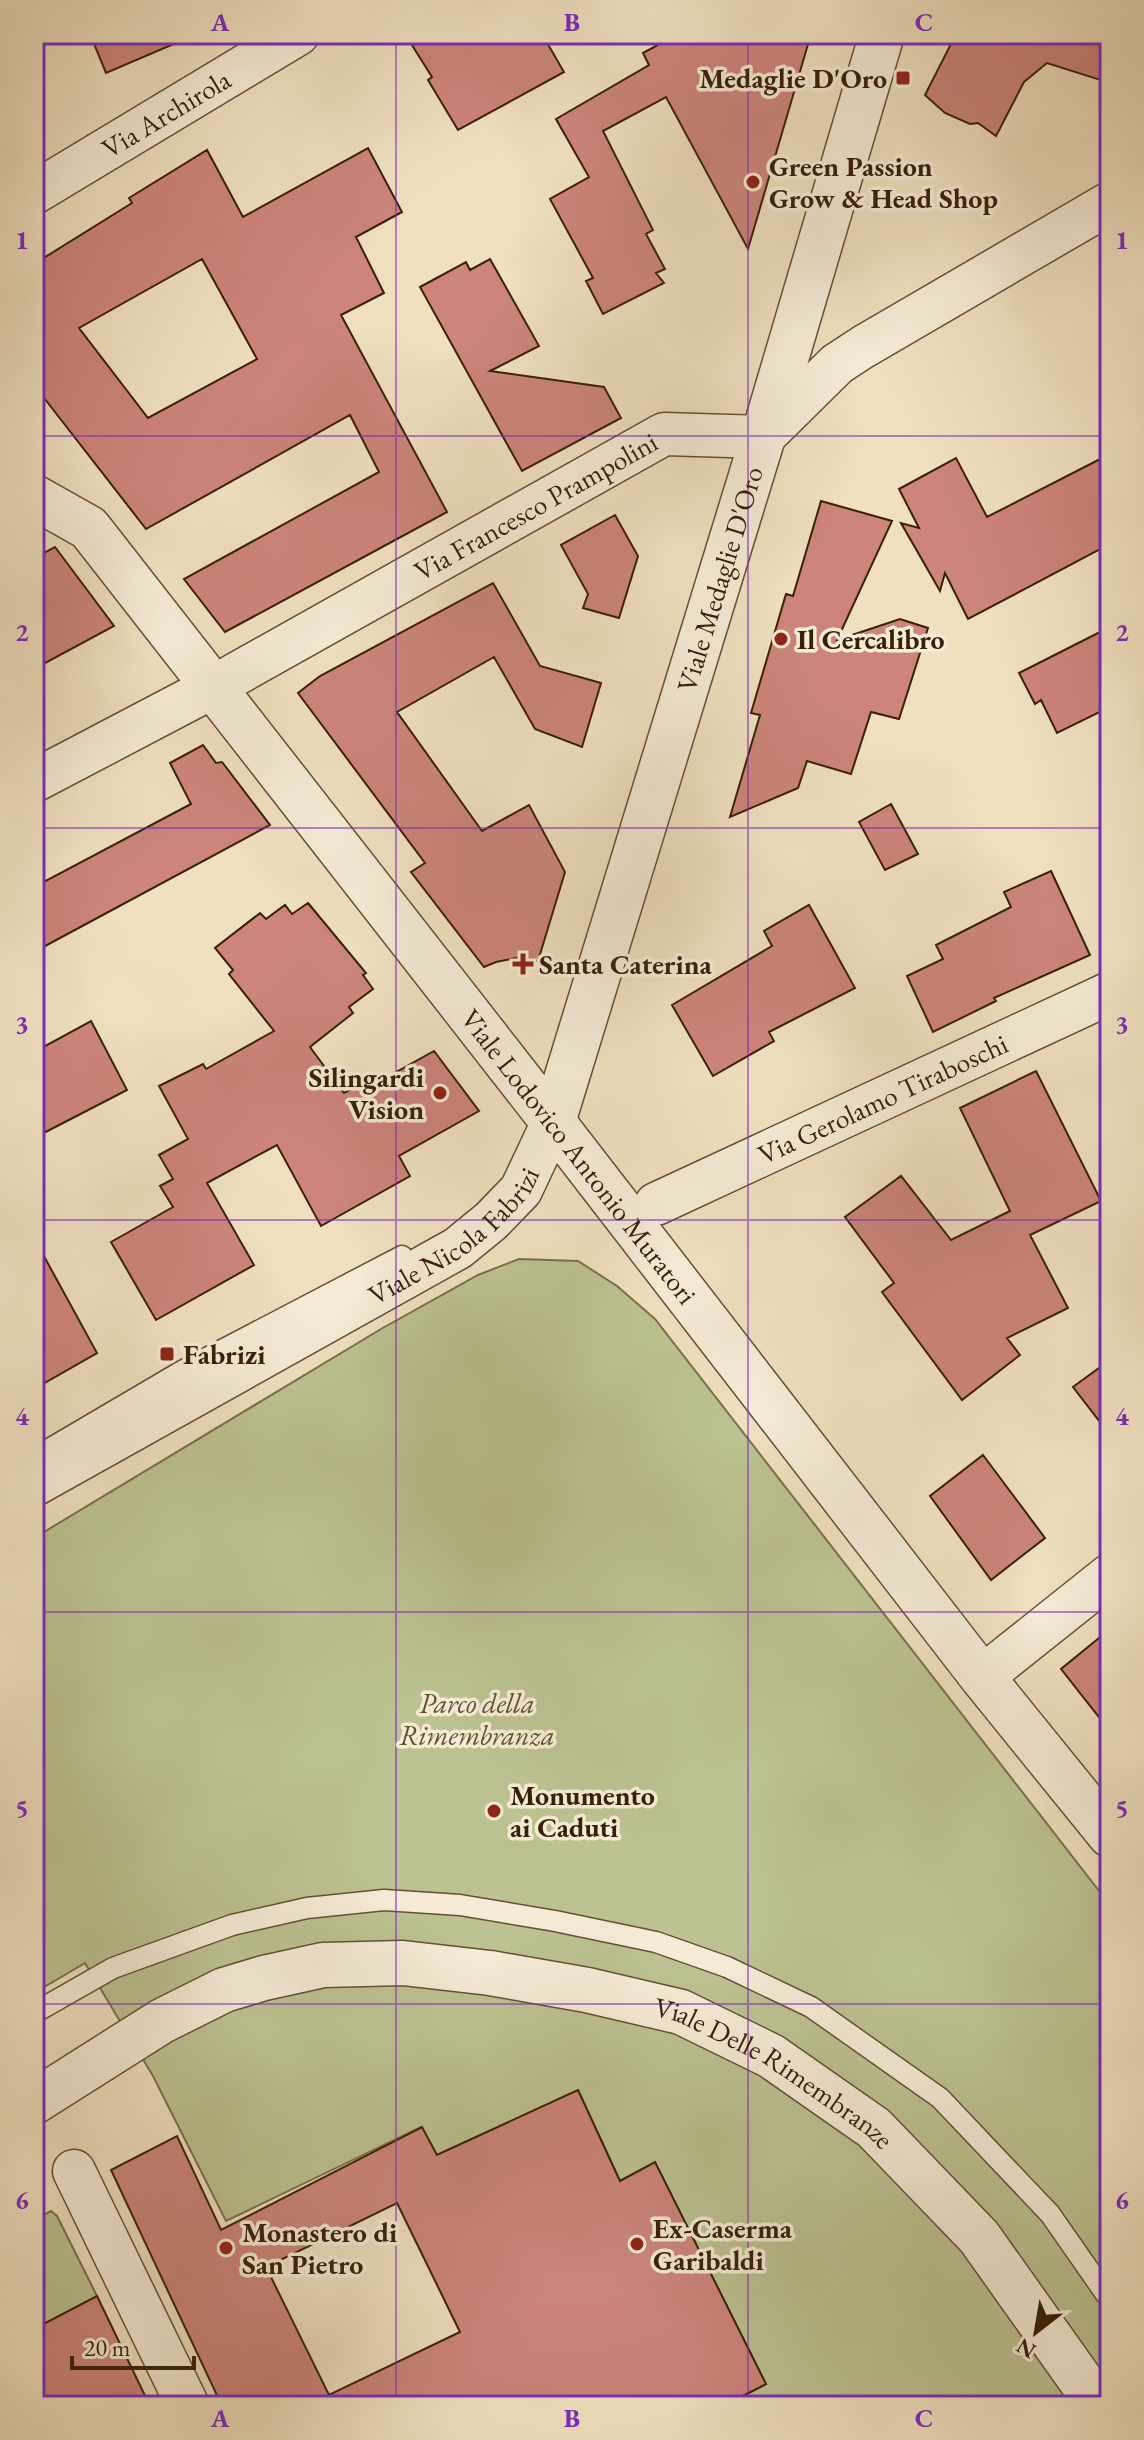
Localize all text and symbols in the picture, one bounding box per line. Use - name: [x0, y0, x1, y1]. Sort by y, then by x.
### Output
- text: A: [210, 5, 230, 39]
- text: B: [564, 5, 580, 39]
- text: C: [915, 5, 933, 39]
- place label: Medaglie D'Oro: [699, 60, 887, 96]
- street label: Via Archirola: [95, 61, 238, 166]
- marker: Medaglie D'Oro: [894, 69, 912, 87]
- place label: Green Passion Grow & Head Shop: [769, 148, 998, 216]
- marker: Green Passion Grow & Head Shop: [744, 173, 762, 191]
- text: 1: [15, 223, 29, 257]
- text: 1: [1115, 223, 1129, 257]
- street label: Via Francesco Prampolini: [407, 423, 664, 589]
- street label: Viale Medaglie D'Oro: [668, 462, 771, 696]
- text: 2: [15, 615, 29, 649]
- text: 2: [1115, 615, 1129, 649]
- place label: Il Cercalibro: [797, 621, 945, 657]
- marker: Il Cercalibro: [772, 630, 790, 648]
- place label: Santa Caterina: [539, 946, 713, 982]
- marker: Santa Caterina: [514, 955, 532, 973]
- street label: Viale Lodovico Antonio Muratori: [453, 1001, 705, 1311]
- text: 3: [15, 1007, 29, 1041]
- text: 3: [1115, 1007, 1129, 1041]
- street label: Via Gerolamo Tiraboschi: [752, 1025, 1014, 1172]
- place label: Silingardi Vision: [309, 1059, 424, 1127]
- marker: Silingardi Vision: [431, 1084, 449, 1102]
- street label: Viale Nicola Fabrizi: [362, 1161, 547, 1313]
- place label: Fabrizi: [183, 1336, 265, 1372]
- marker: Fabrizi: [158, 1345, 176, 1363]
- text: 4: [15, 1399, 29, 1433]
- text: 4: [1115, 1399, 1129, 1433]
- park label: Parco della Rimembranza: [399, 1685, 555, 1753]
- place label: Monumento ai Caduti: [510, 1777, 655, 1845]
- text: 5: [15, 1791, 29, 1825]
- text: 5: [1115, 1791, 1129, 1825]
- marker: Monumento ai Caduti: [485, 1802, 503, 1820]
- street label: Viale Delle Rimembranze: [651, 1988, 902, 2156]
- text: 6: [15, 2183, 29, 2217]
- text: 6: [1115, 2183, 1129, 2217]
- place label: Ex-Caserma Garibaldi: [653, 2210, 793, 2278]
- place label: Monastero di San Pietro: [242, 2214, 397, 2282]
- marker: Ex-Caserma Garibaldi: [628, 2235, 646, 2253]
- marker: Monastero di San Pietro: [217, 2239, 235, 2257]
- north arrow: [996, 2292, 1076, 2372]
- scale bar: [72, 2320, 194, 2370]
- text: 20 m: [84, 2332, 131, 2363]
- text: N: [1011, 2332, 1041, 2366]
- text: A: [210, 2401, 230, 2435]
- text: B: [564, 2401, 580, 2435]
- text: C: [915, 2401, 933, 2435]

